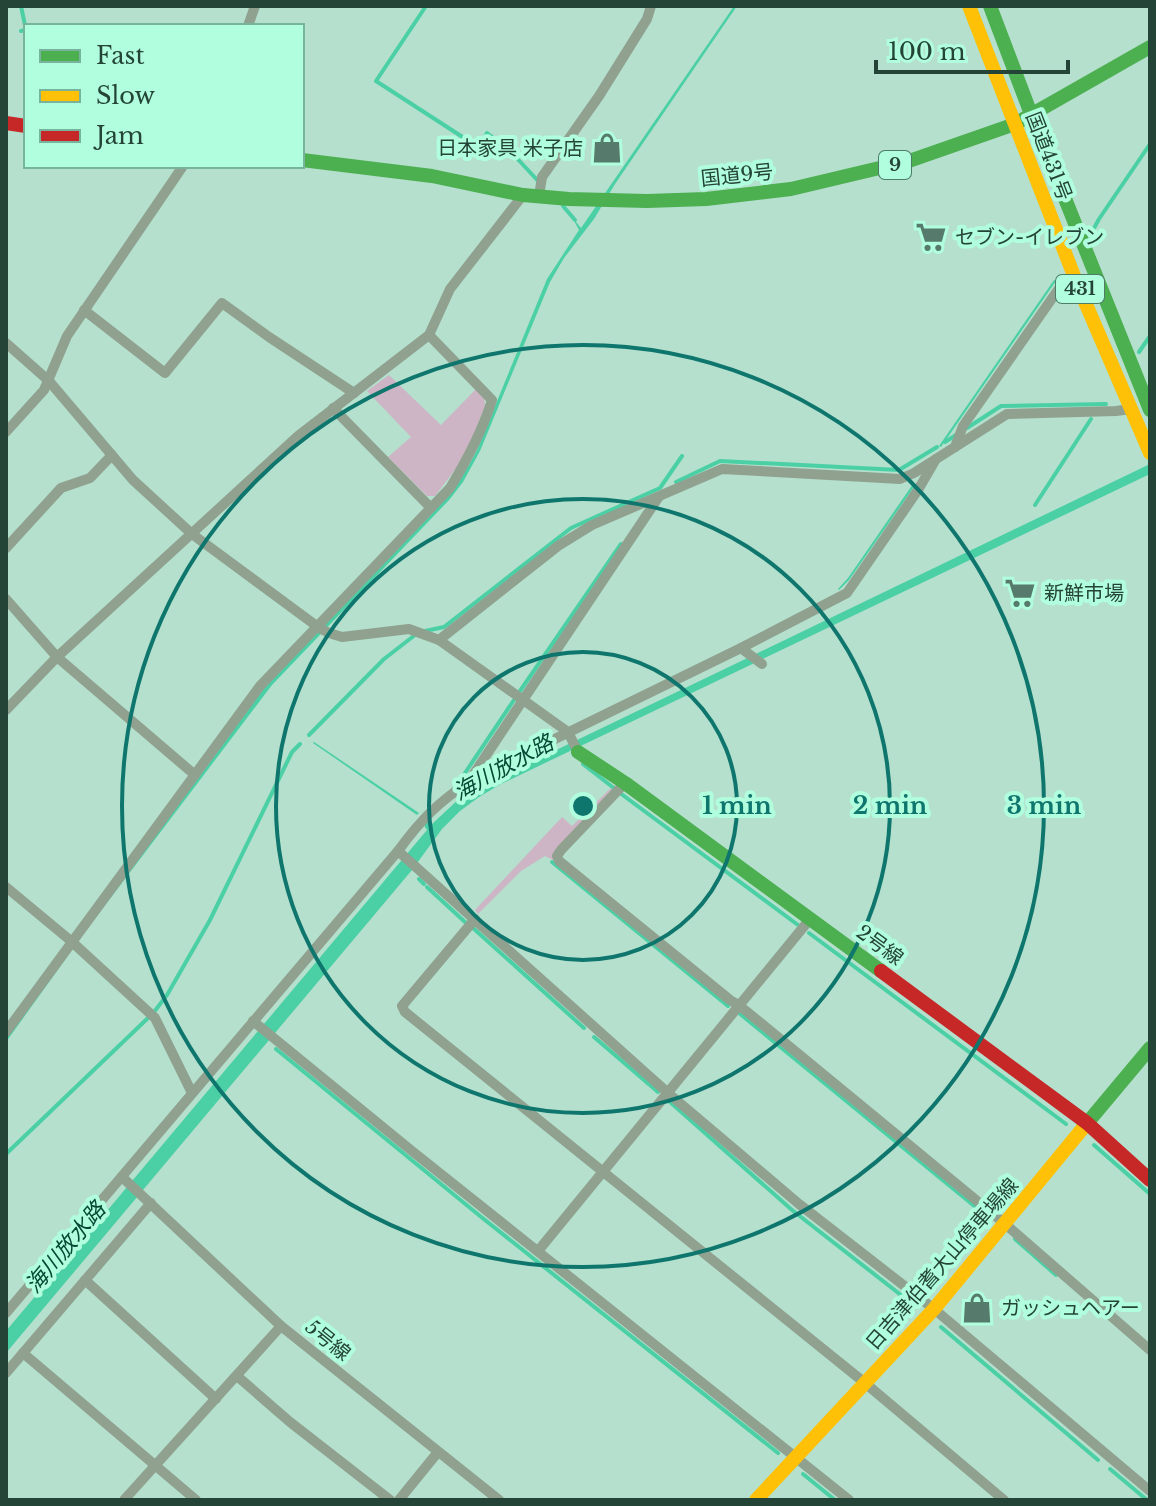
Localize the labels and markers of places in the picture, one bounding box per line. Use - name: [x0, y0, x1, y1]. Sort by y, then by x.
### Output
- shop icon: 日本家具 米子店: [590, 131, 624, 165]
- place label: 日本家具 米子店: [437, 136, 583, 160]
- supermarket icon: セブン-イレブン: [914, 220, 948, 254]
- place label: セブン-イレブン: [955, 225, 1104, 249]
- supermarket icon: 新鮮市場: [1003, 576, 1037, 610]
- place label: 新鮮市場: [1044, 581, 1124, 605]
- centre of rings: [569, 792, 597, 820]
- shop icon: ガッシュヘアー: [960, 1291, 994, 1325]
- place label: ガッシュヘアー: [1001, 1296, 1140, 1320]

